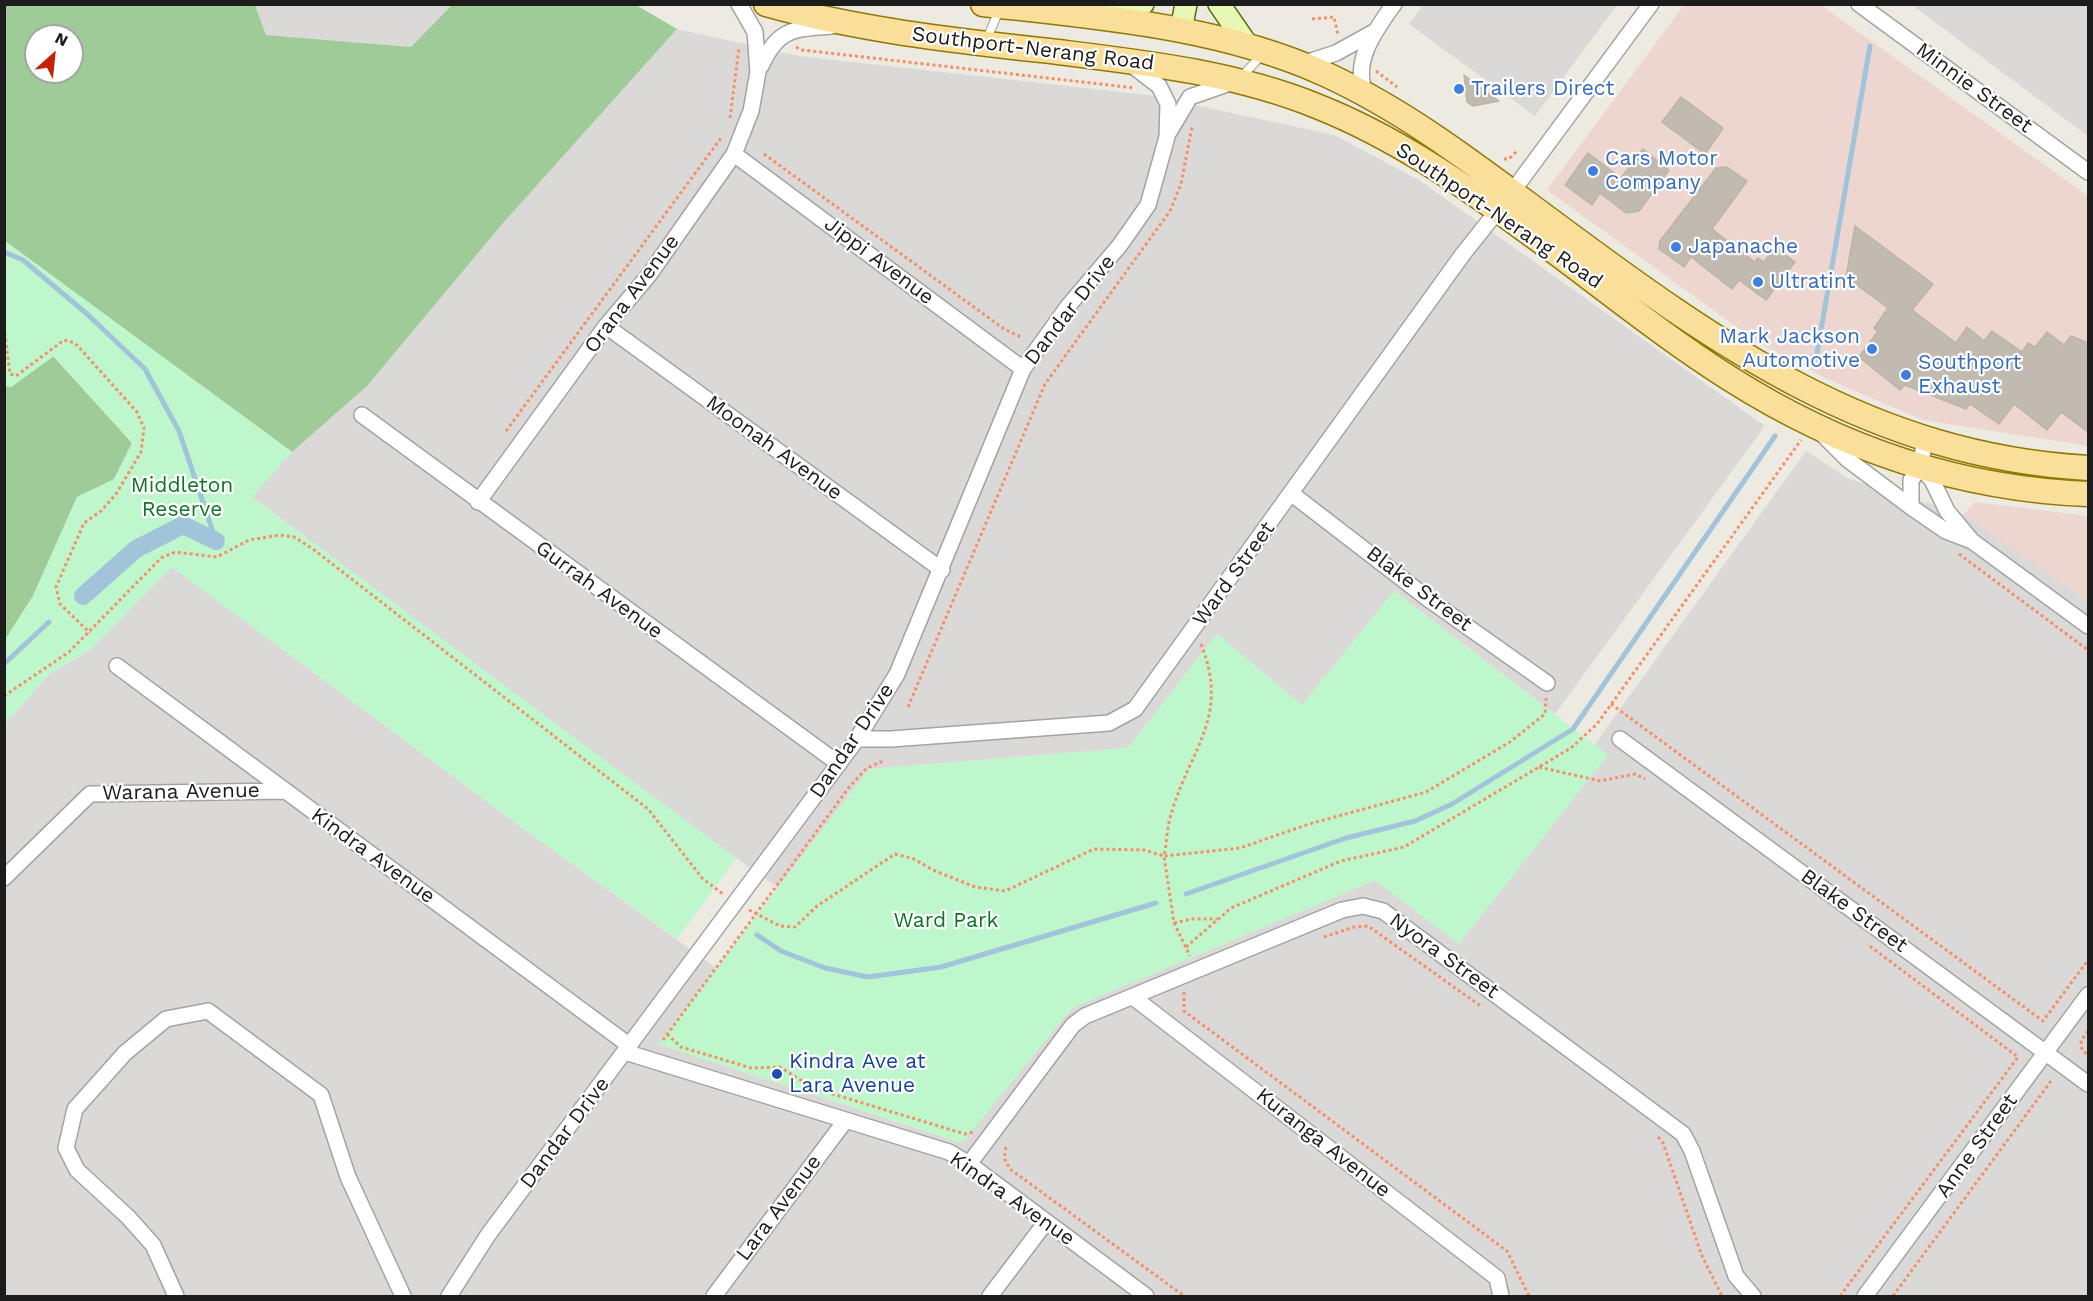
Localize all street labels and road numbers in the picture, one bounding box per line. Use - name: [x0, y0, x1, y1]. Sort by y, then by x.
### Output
- street label: Southport-Nerang Road: [910, 22, 1156, 76]
- street label: Minnie Street: [1911, 37, 2037, 139]
- street label: Southport-Nerang Road: [1391, 137, 1607, 295]
- street label: Jippi Avenue: [819, 212, 939, 310]
- street label: Orana Avenue: [579, 230, 685, 358]
- street label: Dandar Drive: [1019, 250, 1121, 370]
- street label: Moonah Avenue: [701, 390, 847, 506]
- street label: Ward Street: [1188, 517, 1280, 631]
- street label: Gurrah Avenue: [530, 535, 668, 645]
- street label: Blake Street: [1361, 541, 1477, 637]
- street label: Dandar Drive: [804, 679, 900, 803]
- street label: Warana Avenue: [102, 778, 260, 806]
- street label: Kindra Avenue: [306, 803, 440, 909]
- street label: Blake Street: [1796, 864, 1912, 958]
- street label: Nyora Street: [1384, 908, 1504, 1004]
- street label: Dandar Drive: [515, 1072, 615, 1194]
- street label: Kuranga Avenue: [1251, 1083, 1395, 1203]
- street label: Anne Street: [1931, 1089, 2023, 1203]
- street label: Kindra Avenue: [945, 1146, 1079, 1252]
- street label: Lara Avenue: [731, 1150, 827, 1266]

